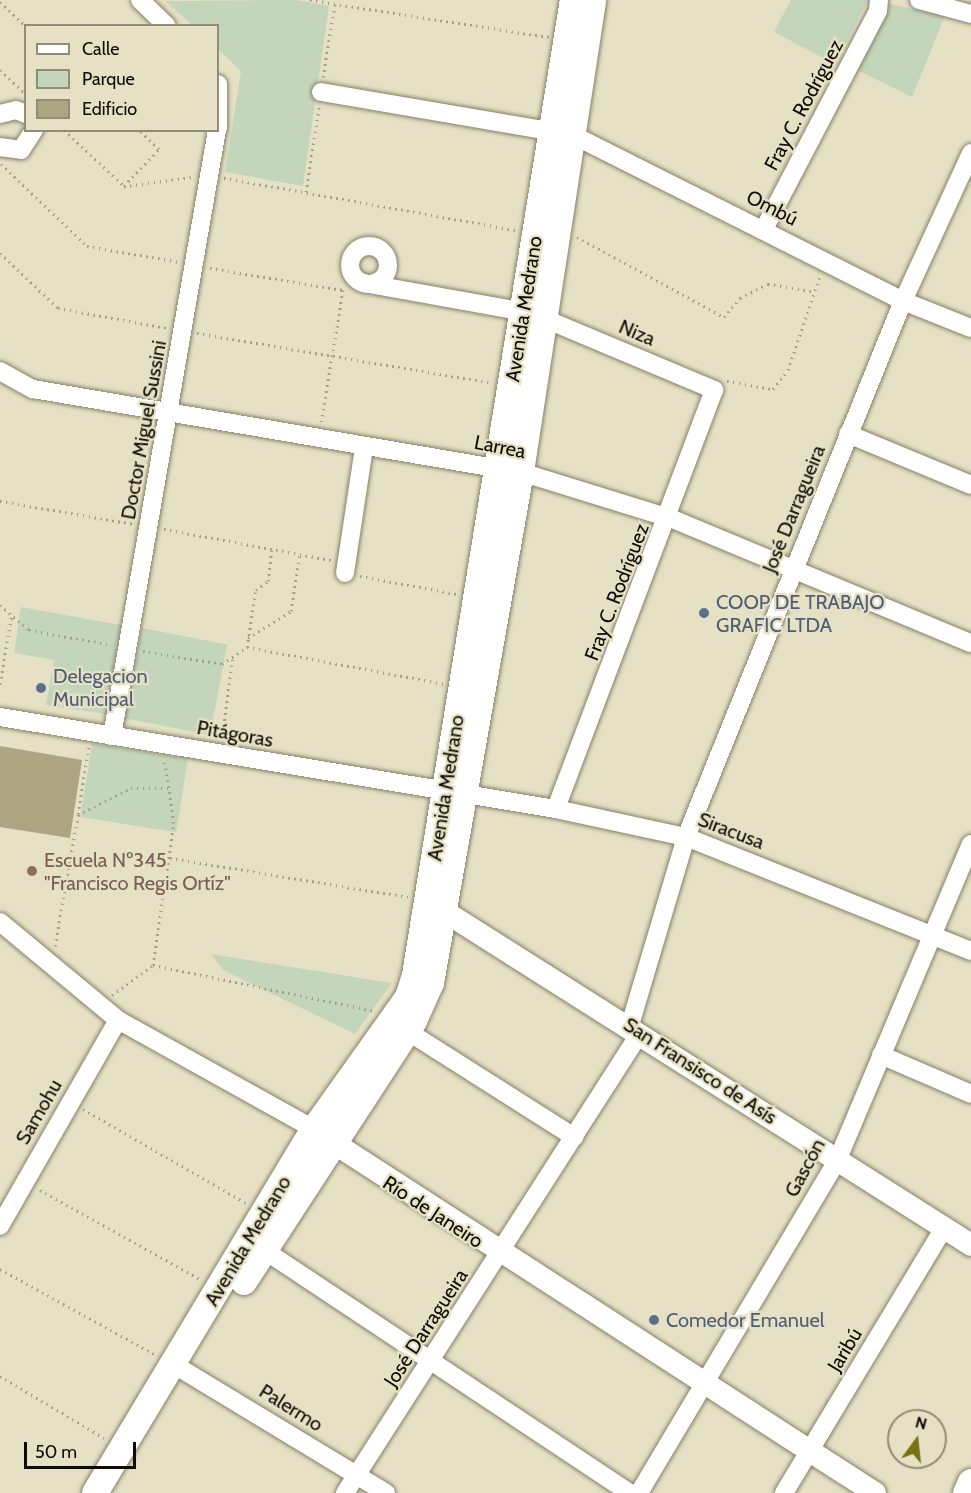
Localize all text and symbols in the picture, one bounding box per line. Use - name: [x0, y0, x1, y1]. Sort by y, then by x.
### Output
- legend: [24, 24, 219, 132]
- street label: Fray C. Rodríguez: [759, 35, 849, 175]
- text: Calle: [82, 38, 119, 60]
- text: Parque: [82, 68, 135, 90]
- text: Edificio: [82, 98, 137, 120]
- street label: Ombú: [742, 185, 802, 231]
- street label: Avenida Medrano: [501, 234, 547, 384]
- street label: Niza: [615, 315, 659, 351]
- street label: Doctor Miguel Sussini: [116, 339, 172, 521]
- street label: Larrea: [472, 430, 528, 464]
- street label: José Darragueira: [757, 442, 831, 576]
- street label: Fray C. Rodríguez: [580, 520, 654, 664]
- place label: COOP DE TRABAJO GRAFIC LTDA: [716, 590, 885, 637]
- marker: COOP DE TRABAJO GRAFIC LTDA: [697, 606, 711, 620]
- place label: Delegacion Municipal: [53, 664, 148, 711]
- marker: Delegacion Municipal: [34, 681, 48, 695]
- street label: Avenida Medrano: [423, 713, 469, 863]
- street label: Pitágoras: [195, 716, 275, 752]
- street label: Siracusa: [694, 807, 768, 855]
- place label: Escuela Nº345 "Francisco Regis Ortíz": [44, 848, 231, 895]
- marker: Escuela Nº345 "Francisco Regis Ortíz": [25, 864, 39, 878]
- street label: San Fransisco de Asís: [619, 1013, 781, 1129]
- street label: Samohu: [11, 1075, 67, 1149]
- street label: Gascón: [780, 1135, 830, 1201]
- street label: Río de Janeiro: [378, 1171, 488, 1253]
- street label: Avenida Medrano: [200, 1172, 296, 1310]
- street label: José Darragueira: [379, 1265, 473, 1391]
- place label: Comedor Emanuel: [666, 1308, 824, 1332]
- marker: Comedor Emanuel: [647, 1313, 661, 1327]
- street label: Jaribú: [823, 1324, 867, 1376]
- street label: Palermo: [255, 1379, 327, 1437]
- north arrow: [887, 1409, 947, 1469]
- text: N: [913, 1412, 929, 1434]
- scale bar: [27, 1430, 140, 1468]
- text: 50 m: [35, 1441, 77, 1463]

